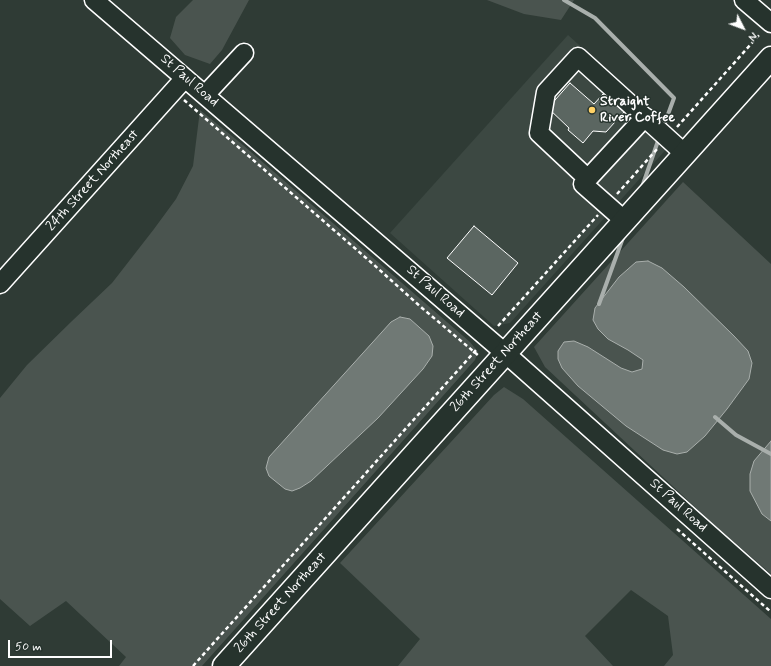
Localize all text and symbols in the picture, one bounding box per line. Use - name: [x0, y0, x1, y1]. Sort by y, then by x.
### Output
- north arrow: [723, 8, 763, 48]
- text: N: [744, 29, 760, 43]
- street label: St Paul Road: [156, 51, 222, 111]
- place label: Straight River Coffee: [600, 94, 675, 126]
- marker: Straight River Coffee: [587, 105, 597, 115]
- street label: 24th Street Northeast: [43, 127, 143, 235]
- street label: St Paul Road: [402, 262, 468, 322]
- street label: 26th Street Northeast: [447, 308, 547, 416]
- street label: St Paul Road: [646, 476, 710, 536]
- street label: 26th Street Northeast: [231, 549, 331, 657]
- scale bar: [10, 632, 114, 658]
- text: 50 m: [15, 639, 42, 655]

